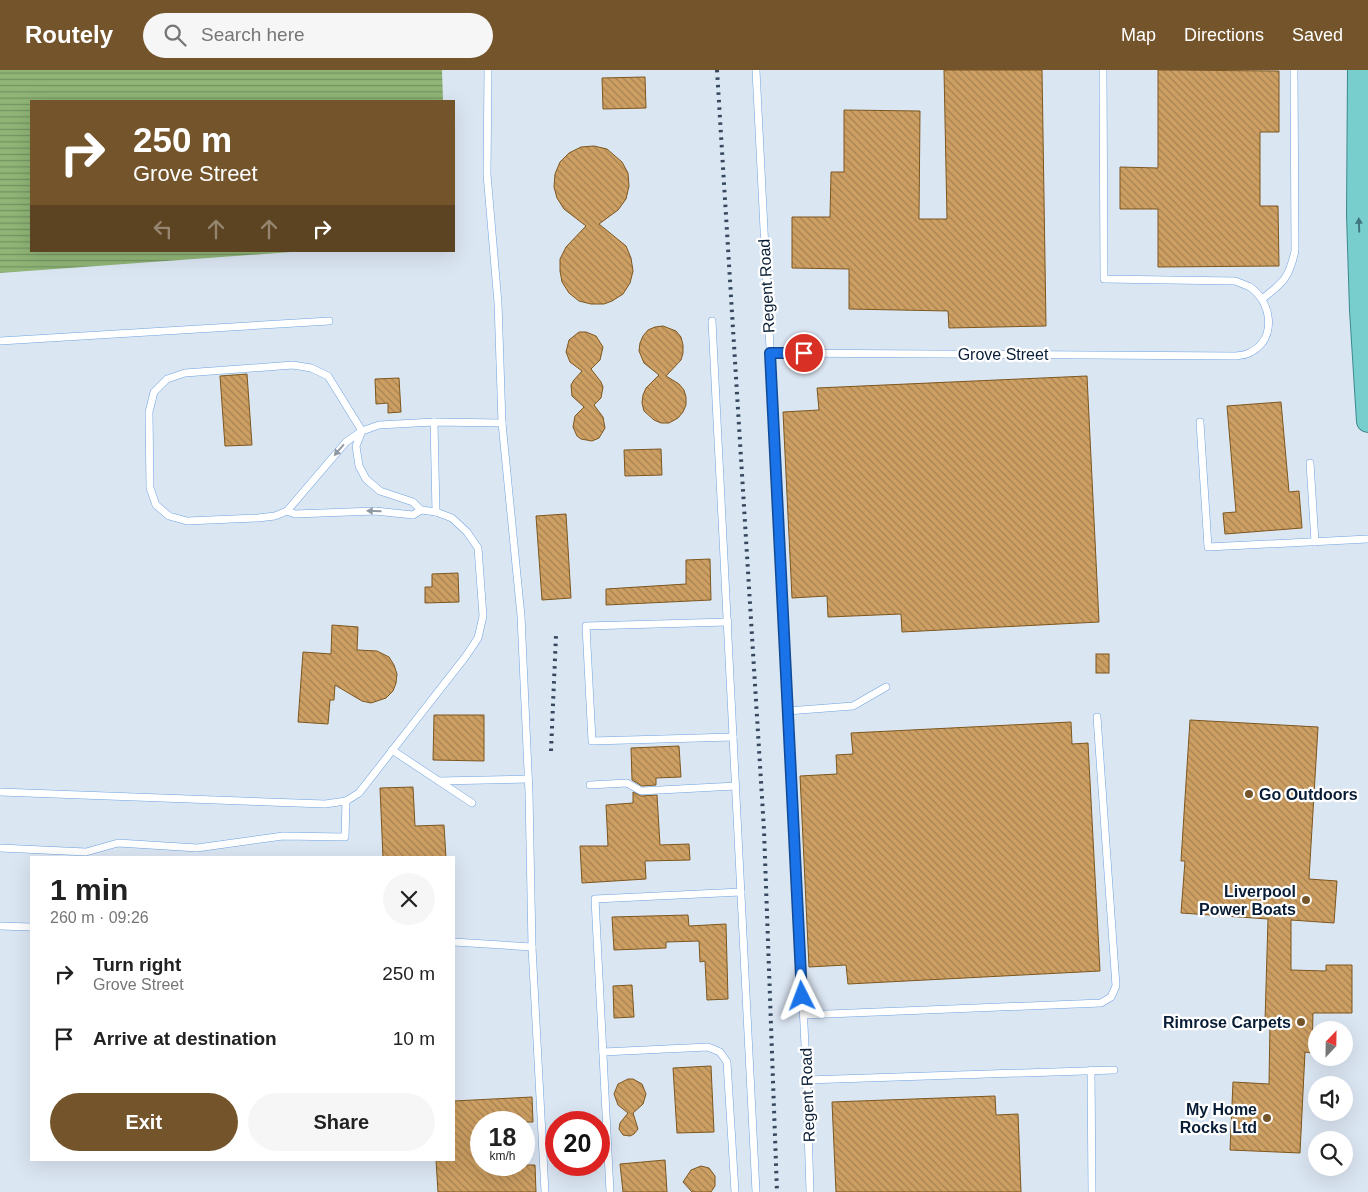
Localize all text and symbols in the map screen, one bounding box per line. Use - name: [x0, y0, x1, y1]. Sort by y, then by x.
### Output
- search box: [143, 13, 493, 58]
- text: Routely: [25, 21, 113, 48]
- icon: search: [161, 21, 189, 49]
- text: Search here: [201, 24, 305, 45]
- text: Map: [1121, 25, 1156, 45]
- text: Directions: [1184, 25, 1264, 45]
- text: Saved: [1292, 25, 1343, 45]
- icon: right: [50, 120, 115, 185]
- text: 250 m: [133, 120, 232, 159]
- text: Grove Street: [133, 161, 258, 186]
- icon: left: [149, 215, 177, 243]
- icon: ahead: [202, 215, 230, 243]
- icon: ahead: [255, 215, 283, 243]
- icon: right: [308, 215, 336, 243]
- one-way arrow: [1354, 216, 1362, 232]
- street label: Regent Road: [756, 238, 777, 334]
- pin: [783, 332, 825, 374]
- icon: arrive: [790, 339, 818, 367]
- street label: Grove Street: [958, 346, 1049, 363]
- one-way arrow: [333, 444, 345, 456]
- one-way arrow: [366, 507, 382, 515]
- place label: Go Outdoors: [1259, 786, 1358, 803]
- marker: Go Outdoors: [1243, 788, 1255, 800]
- text: 1 min: [50, 873, 128, 906]
- button: close: [383, 873, 435, 925]
- place label: Liverpool Power Boats: [1199, 883, 1296, 918]
- marker: Liverpool Power Boats: [1300, 894, 1312, 906]
- text: 260 m · 09:26: [50, 909, 149, 926]
- text: Turn right: [93, 954, 181, 975]
- icon: right: [50, 960, 78, 988]
- text: 250 m: [382, 963, 435, 984]
- position arrow: [775, 969, 827, 1021]
- text: Grove Street: [93, 976, 184, 993]
- place label: Rimrose Carpets: [1163, 1014, 1291, 1031]
- marker: Rimrose Carpets: [1295, 1016, 1307, 1028]
- north arrow: [1308, 1021, 1352, 1066]
- map controls: [1308, 1021, 1353, 1176]
- icon: arrive: [50, 1025, 78, 1053]
- text: Arrive at destination: [93, 1028, 277, 1049]
- text: 10 m: [393, 1028, 435, 1049]
- street label: Regent Road: [797, 1048, 818, 1142]
- button: sound: [1308, 1076, 1353, 1121]
- button: Exit: [50, 1093, 238, 1151]
- button: Share: [248, 1093, 435, 1151]
- place label: My Home Rocks Ltd: [1180, 1101, 1257, 1136]
- speed limit sign: 20: [545, 1111, 610, 1176]
- marker: My Home Rocks Ltd: [1261, 1112, 1273, 1124]
- text: 18: [489, 1123, 516, 1151]
- button: search: [1308, 1131, 1353, 1176]
- text: km/h: [489, 1149, 516, 1163]

